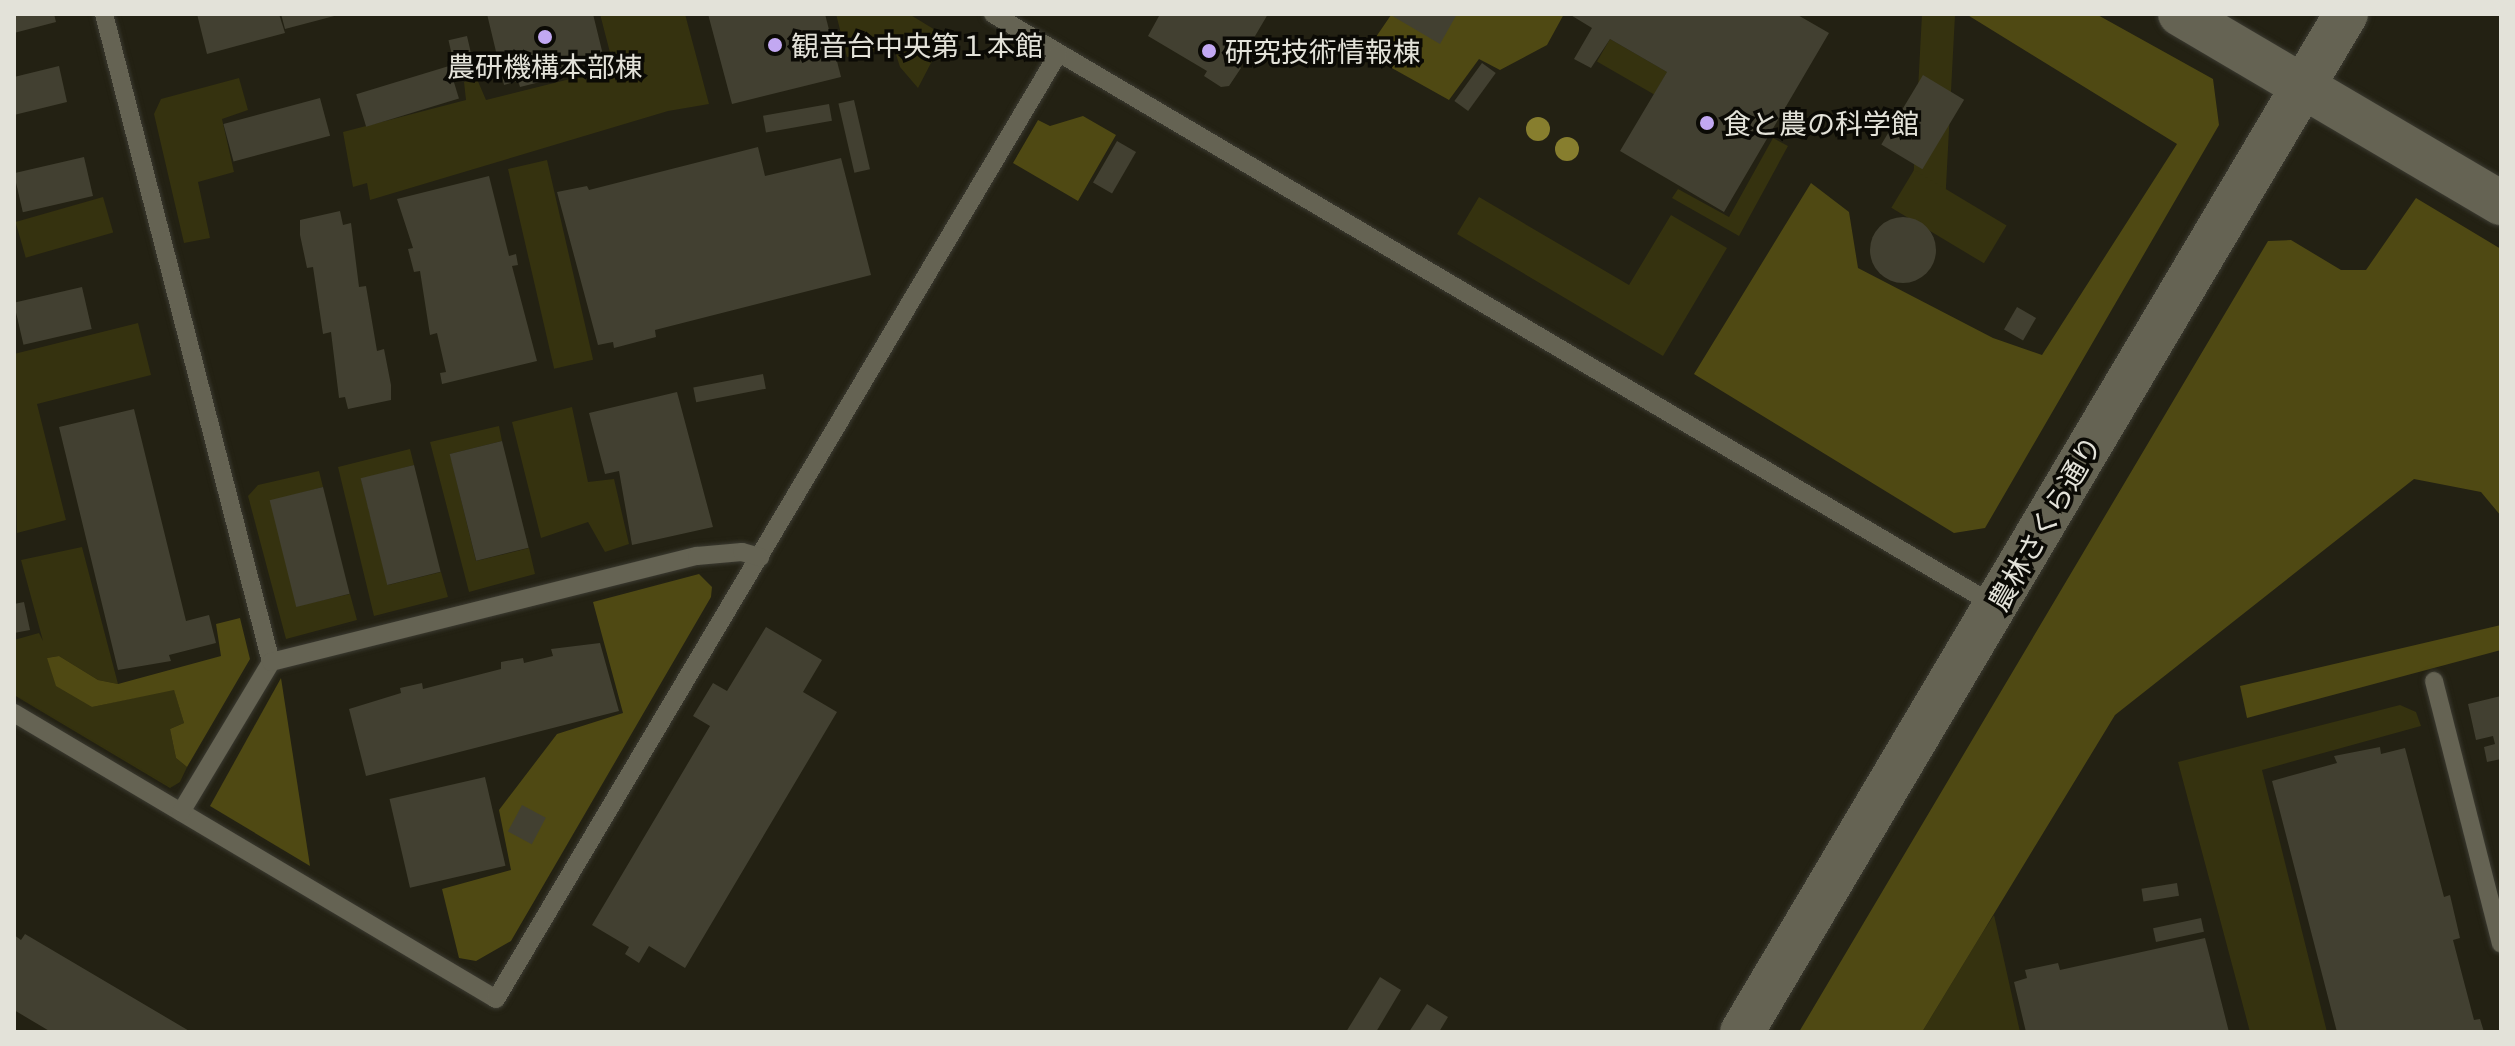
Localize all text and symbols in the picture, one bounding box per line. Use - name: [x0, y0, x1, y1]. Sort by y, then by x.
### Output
- marker: 農研機構本部棟: [536, 28, 554, 46]
- place label: 観音台中央第１本館: [791, 28, 1043, 62]
- place label: 研究技術情報棟: [1225, 34, 1421, 68]
- marker: 観音台中央第１本館: [766, 36, 784, 54]
- marker: 研究技術情報棟: [1200, 42, 1218, 60]
- place label: 農研機構本部棟: [447, 49, 643, 83]
- place label: 食と農の科学館: [1723, 106, 1919, 140]
- marker: 食と農の科学館: [1698, 114, 1716, 132]
- street label: 農林さくら通り: [1980, 430, 2108, 616]

